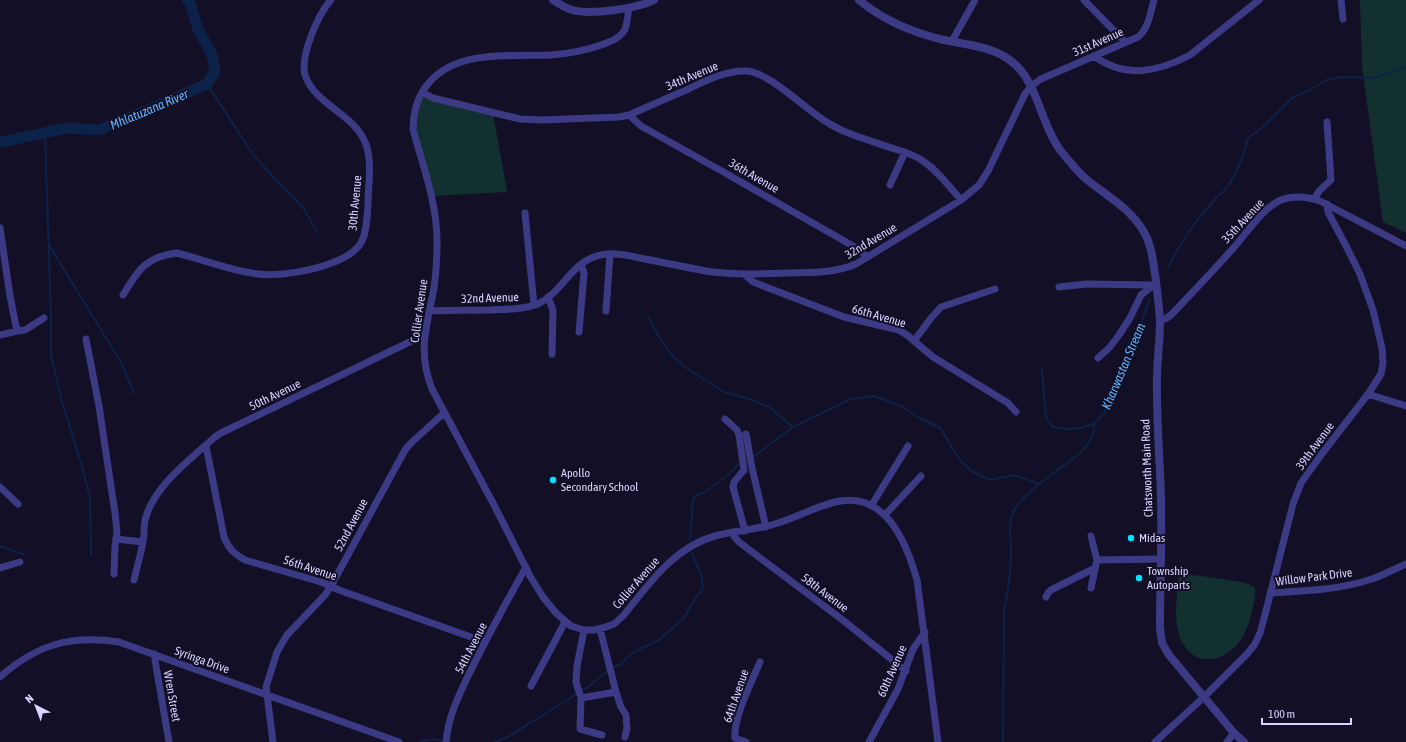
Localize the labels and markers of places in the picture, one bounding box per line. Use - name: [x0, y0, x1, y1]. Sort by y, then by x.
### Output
- place label: Apollo Secondary School: [561, 466, 639, 494]
- marker: Apollo Secondary School: [548, 475, 558, 485]
- place label: Midas: [1139, 531, 1165, 545]
- marker: Midas: [1126, 533, 1136, 543]
- place label: Township Autoparts: [1147, 564, 1190, 592]
- marker: Township Autoparts: [1134, 573, 1144, 583]

